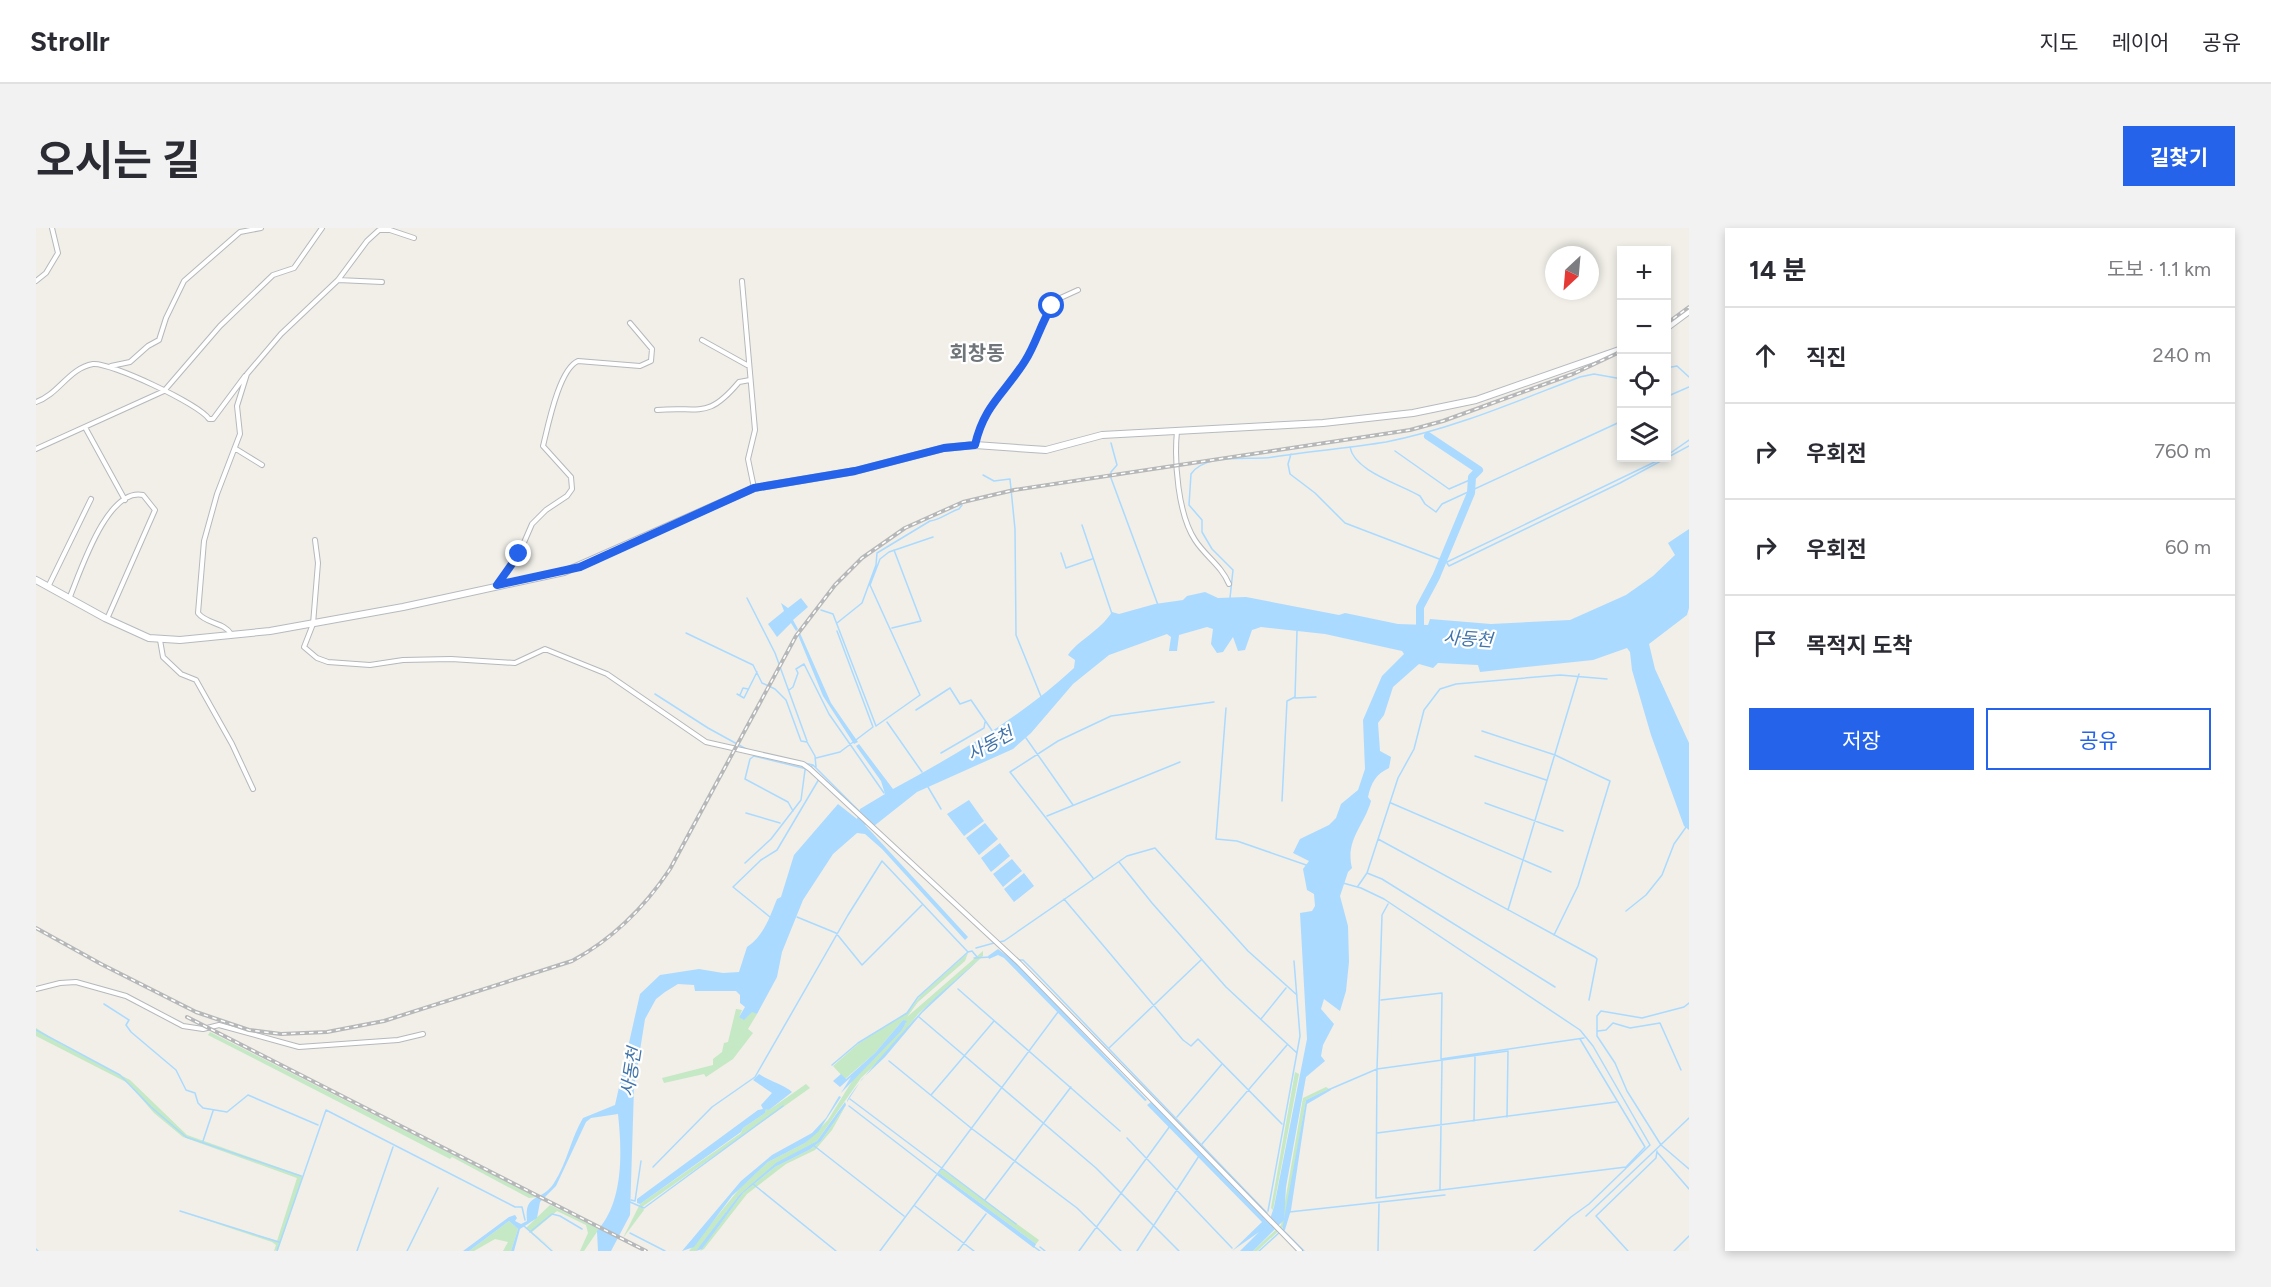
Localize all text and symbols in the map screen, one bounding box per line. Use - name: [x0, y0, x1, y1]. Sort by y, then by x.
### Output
- text: Strollr: [30, 24, 110, 58]
- text: 지도: [2040, 30, 2078, 55]
- text: 레이어: [2111, 30, 2169, 55]
- text: 공유: [2202, 30, 2241, 55]
- button: 길찾기: [2123, 126, 2235, 186]
- text: 오시는 길: [36, 135, 201, 186]
- north arrow: [1545, 246, 1599, 300]
- map controls: [1617, 246, 1671, 462]
- button: +: [1617, 246, 1671, 300]
- text: 14 분: [1749, 254, 1807, 286]
- text: 도보 · 1.1 km: [2107, 257, 2211, 281]
- route start: [1038, 292, 1064, 318]
- button: −: [1617, 300, 1671, 354]
- icon: ahead: [1749, 339, 1782, 372]
- district label: 회창동: [949, 341, 1005, 365]
- text: 240 m: [2153, 343, 2211, 367]
- text: 직진: [1806, 344, 1846, 371]
- button: locate: [1617, 354, 1671, 408]
- button: layers: [1617, 408, 1671, 462]
- icon: right: [1749, 435, 1782, 468]
- text: 760 m: [2154, 439, 2211, 463]
- text: 우회전: [1806, 440, 1867, 467]
- icon: right: [1749, 531, 1782, 564]
- text: 60 m: [2165, 535, 2211, 559]
- text: 우회전: [1806, 536, 1867, 563]
- route end: [505, 540, 531, 566]
- water label: 사동천: [1442, 626, 1496, 652]
- icon: arrive: [1749, 627, 1782, 660]
- text: 목적지 도착: [1806, 632, 1912, 659]
- button: 저장: [1749, 708, 1974, 770]
- button: 공유: [1986, 708, 2211, 770]
- water label: 사동천: [963, 721, 1019, 766]
- water label: 사동천: [616, 1043, 646, 1098]

